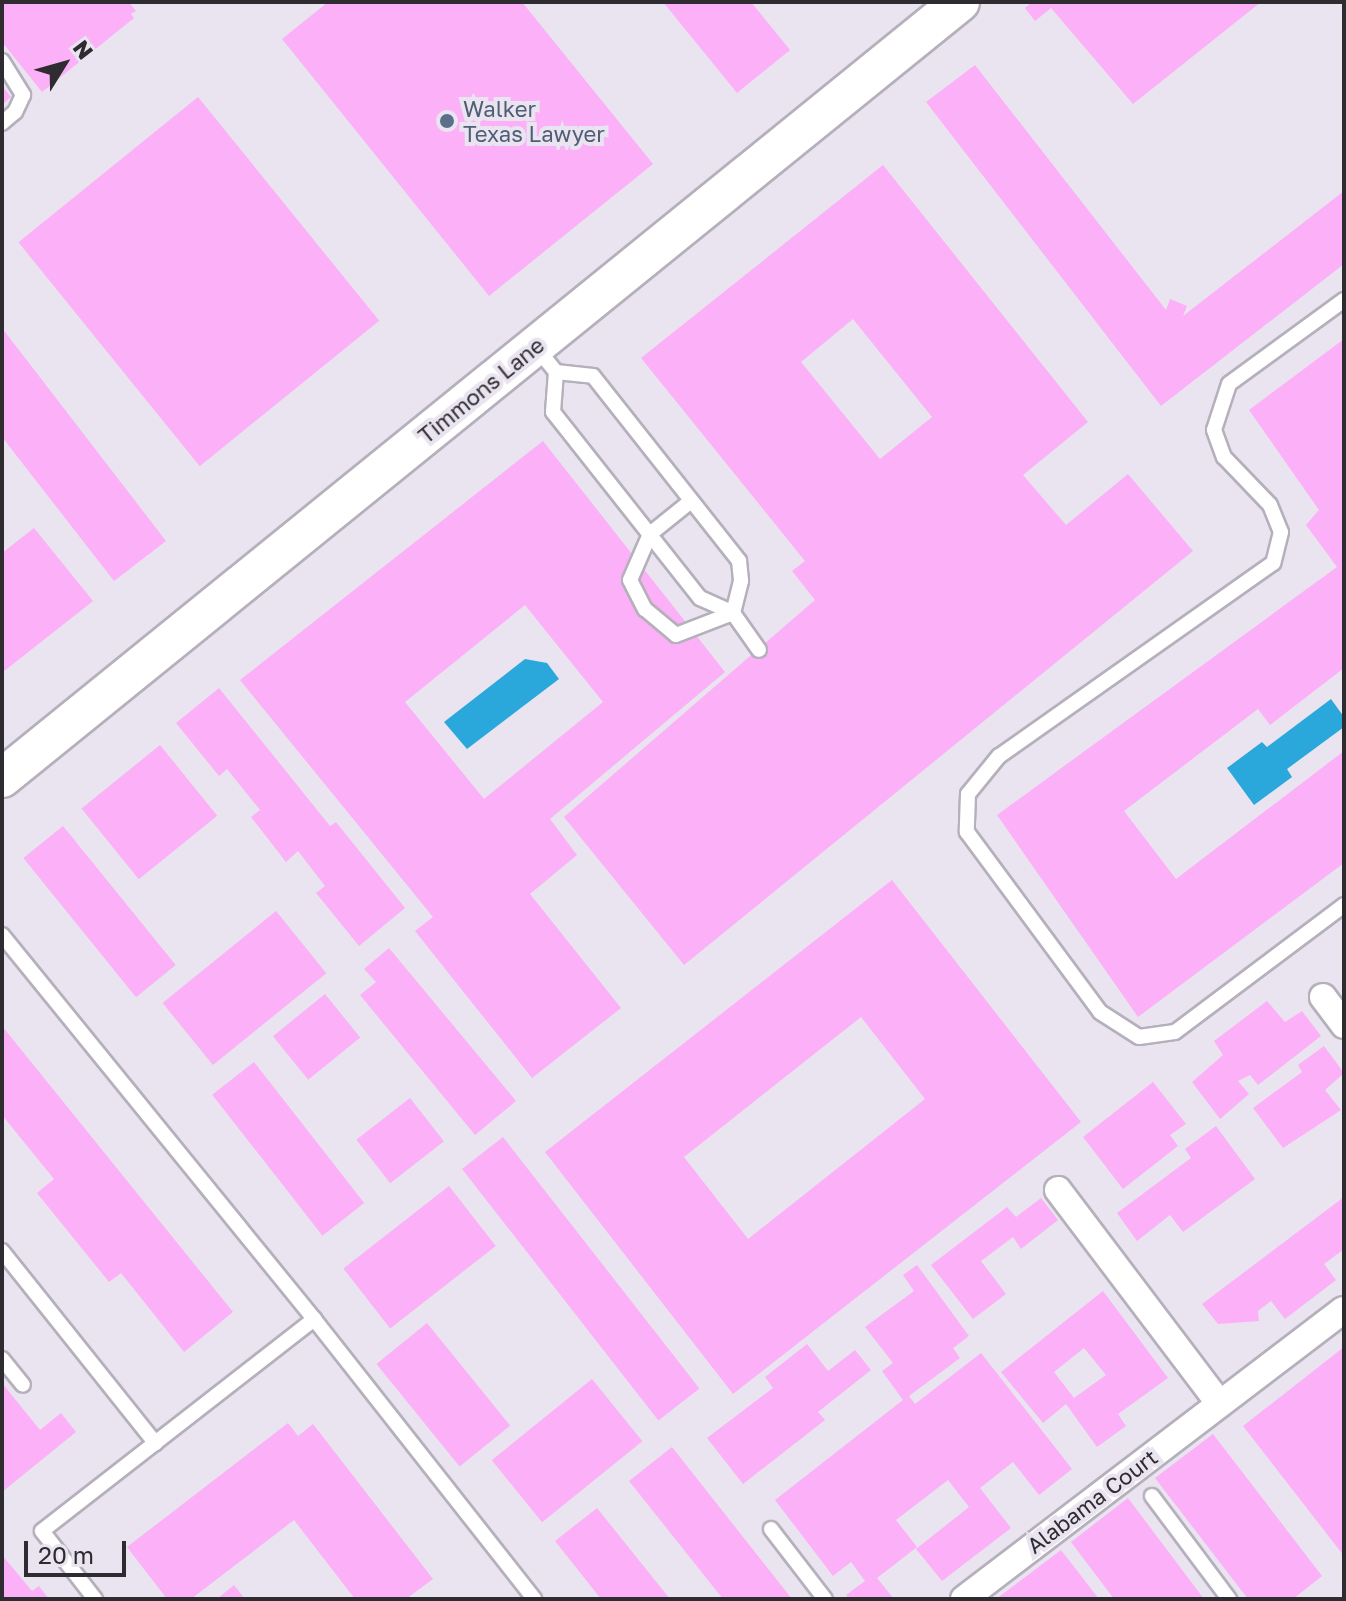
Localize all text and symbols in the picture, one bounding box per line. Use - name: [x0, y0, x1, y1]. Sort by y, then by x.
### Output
- north arrow: [24, 24, 104, 104]
- text: N: [68, 34, 99, 64]
- place label: Walker Texas Lawyer: [463, 95, 605, 146]
- marker: Walker Texas Lawyer: [438, 112, 456, 130]
- street label: Timmons Lane: [413, 331, 549, 449]
- street label: Alabama Court: [1022, 1443, 1162, 1559]
- scale bar: [28, 1525, 130, 1575]
- text: 20 m: [38, 1540, 94, 1569]

